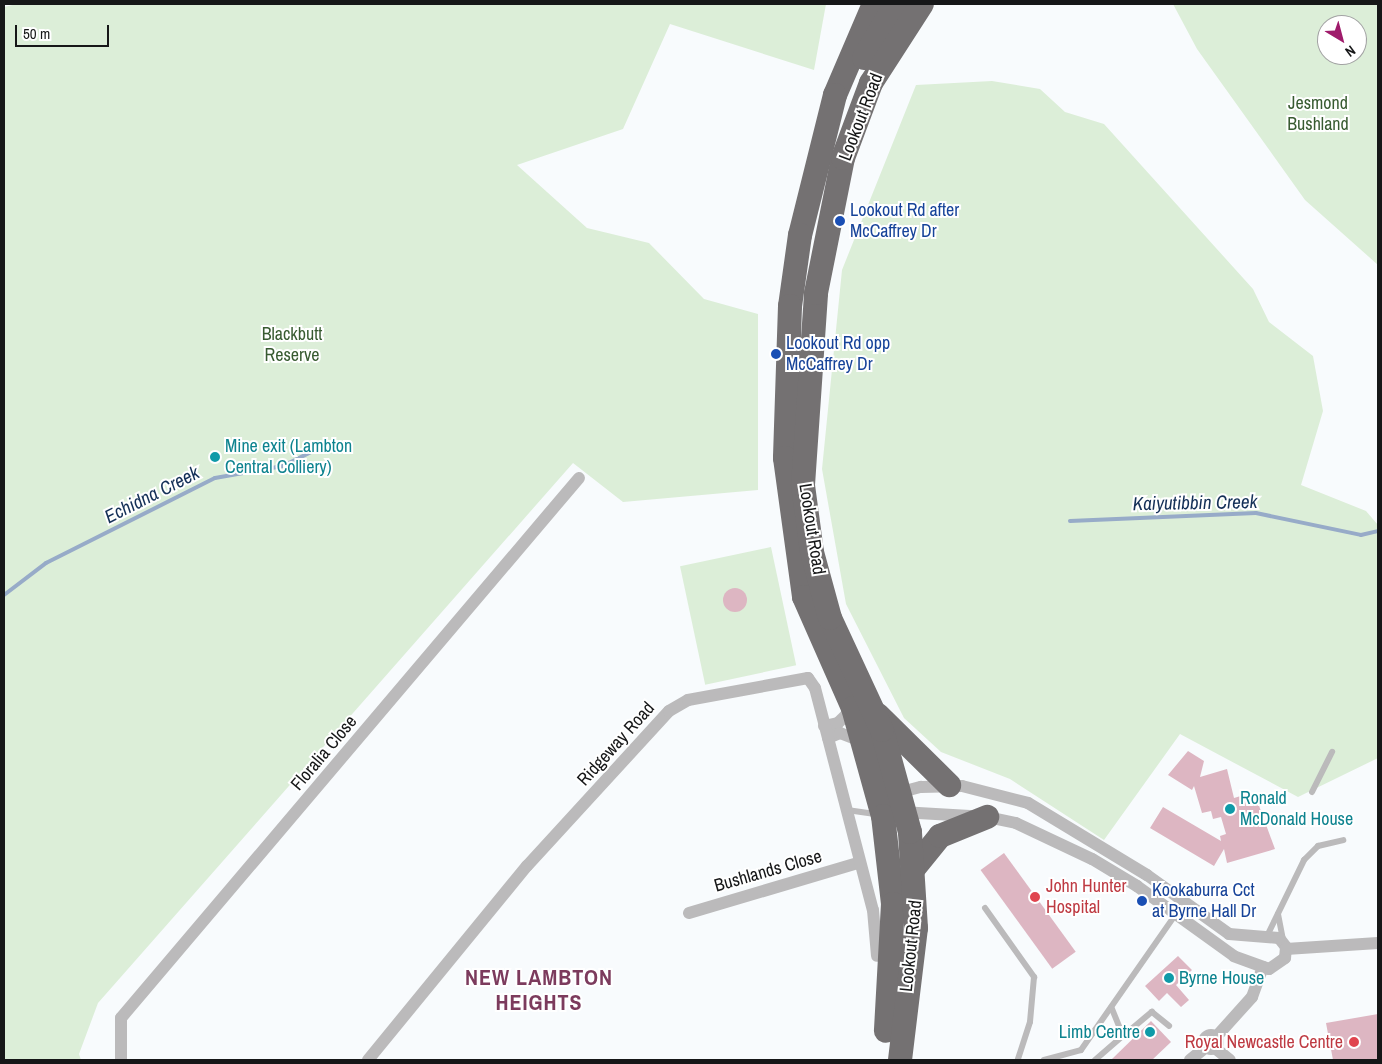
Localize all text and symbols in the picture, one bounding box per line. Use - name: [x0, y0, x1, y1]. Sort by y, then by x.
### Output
- scale bar: [18, 15, 111, 47]
- north arrow: [1317, 15, 1367, 65]
- text: 50 m: [23, 23, 50, 44]
- text: N: [1342, 41, 1359, 61]
- street label: Lookout Road: [834, 70, 888, 164]
- park label: Jesmond Bushland: [1287, 93, 1349, 136]
- place label: Lookout Rd after McCaffrey Dr: [850, 200, 959, 242]
- marker: Lookout Rd after McCaffrey Dr: [834, 215, 846, 227]
- park label: Blackbutt Reserve: [262, 324, 322, 366]
- place label: Lookout Rd opp McCaffrey Dr: [786, 333, 890, 376]
- marker: Lookout Rd opp McCaffrey Dr: [770, 348, 782, 360]
- place label: Mine exit (Lambton Central Colliery): [225, 436, 352, 478]
- marker: Mine exit (Lambton Central Colliery): [209, 451, 221, 463]
- water label: Echidna Creek: [101, 461, 203, 529]
- street label: Lookout Road: [794, 482, 830, 576]
- water label: Kaiyutibbin Creek: [1132, 491, 1258, 515]
- street label: Ridgeway Road: [573, 698, 659, 790]
- street label: Floralia Close: [286, 711, 362, 795]
- place label: Ronald McDonald House: [1240, 788, 1353, 831]
- marker: Ronald McDonald House: [1224, 803, 1236, 815]
- street label: Bushlands Close: [712, 845, 824, 897]
- place label: John Hunter Hospital: [1046, 876, 1126, 919]
- place label: Kookaburra Cct at Byrne Hall Dr: [1152, 880, 1256, 922]
- marker: John Hunter Hospital: [1028, 890, 1042, 904]
- marker: Kookaburra Cct at Byrne Hall Dr: [1136, 895, 1148, 907]
- street label: Lookout Road: [895, 899, 927, 993]
- district label: NEW LAMBTON HEIGHTS: [464, 964, 614, 1016]
- place label: Byrne House: [1179, 967, 1264, 989]
- marker: Byrne House: [1163, 972, 1175, 984]
- place label: Limb Centre: [1059, 1021, 1140, 1043]
- marker: Limb Centre: [1144, 1026, 1156, 1038]
- place label: Royal Newcastle Centre: [1185, 1031, 1343, 1053]
- marker: Royal Newcastle Centre: [1347, 1035, 1361, 1049]

